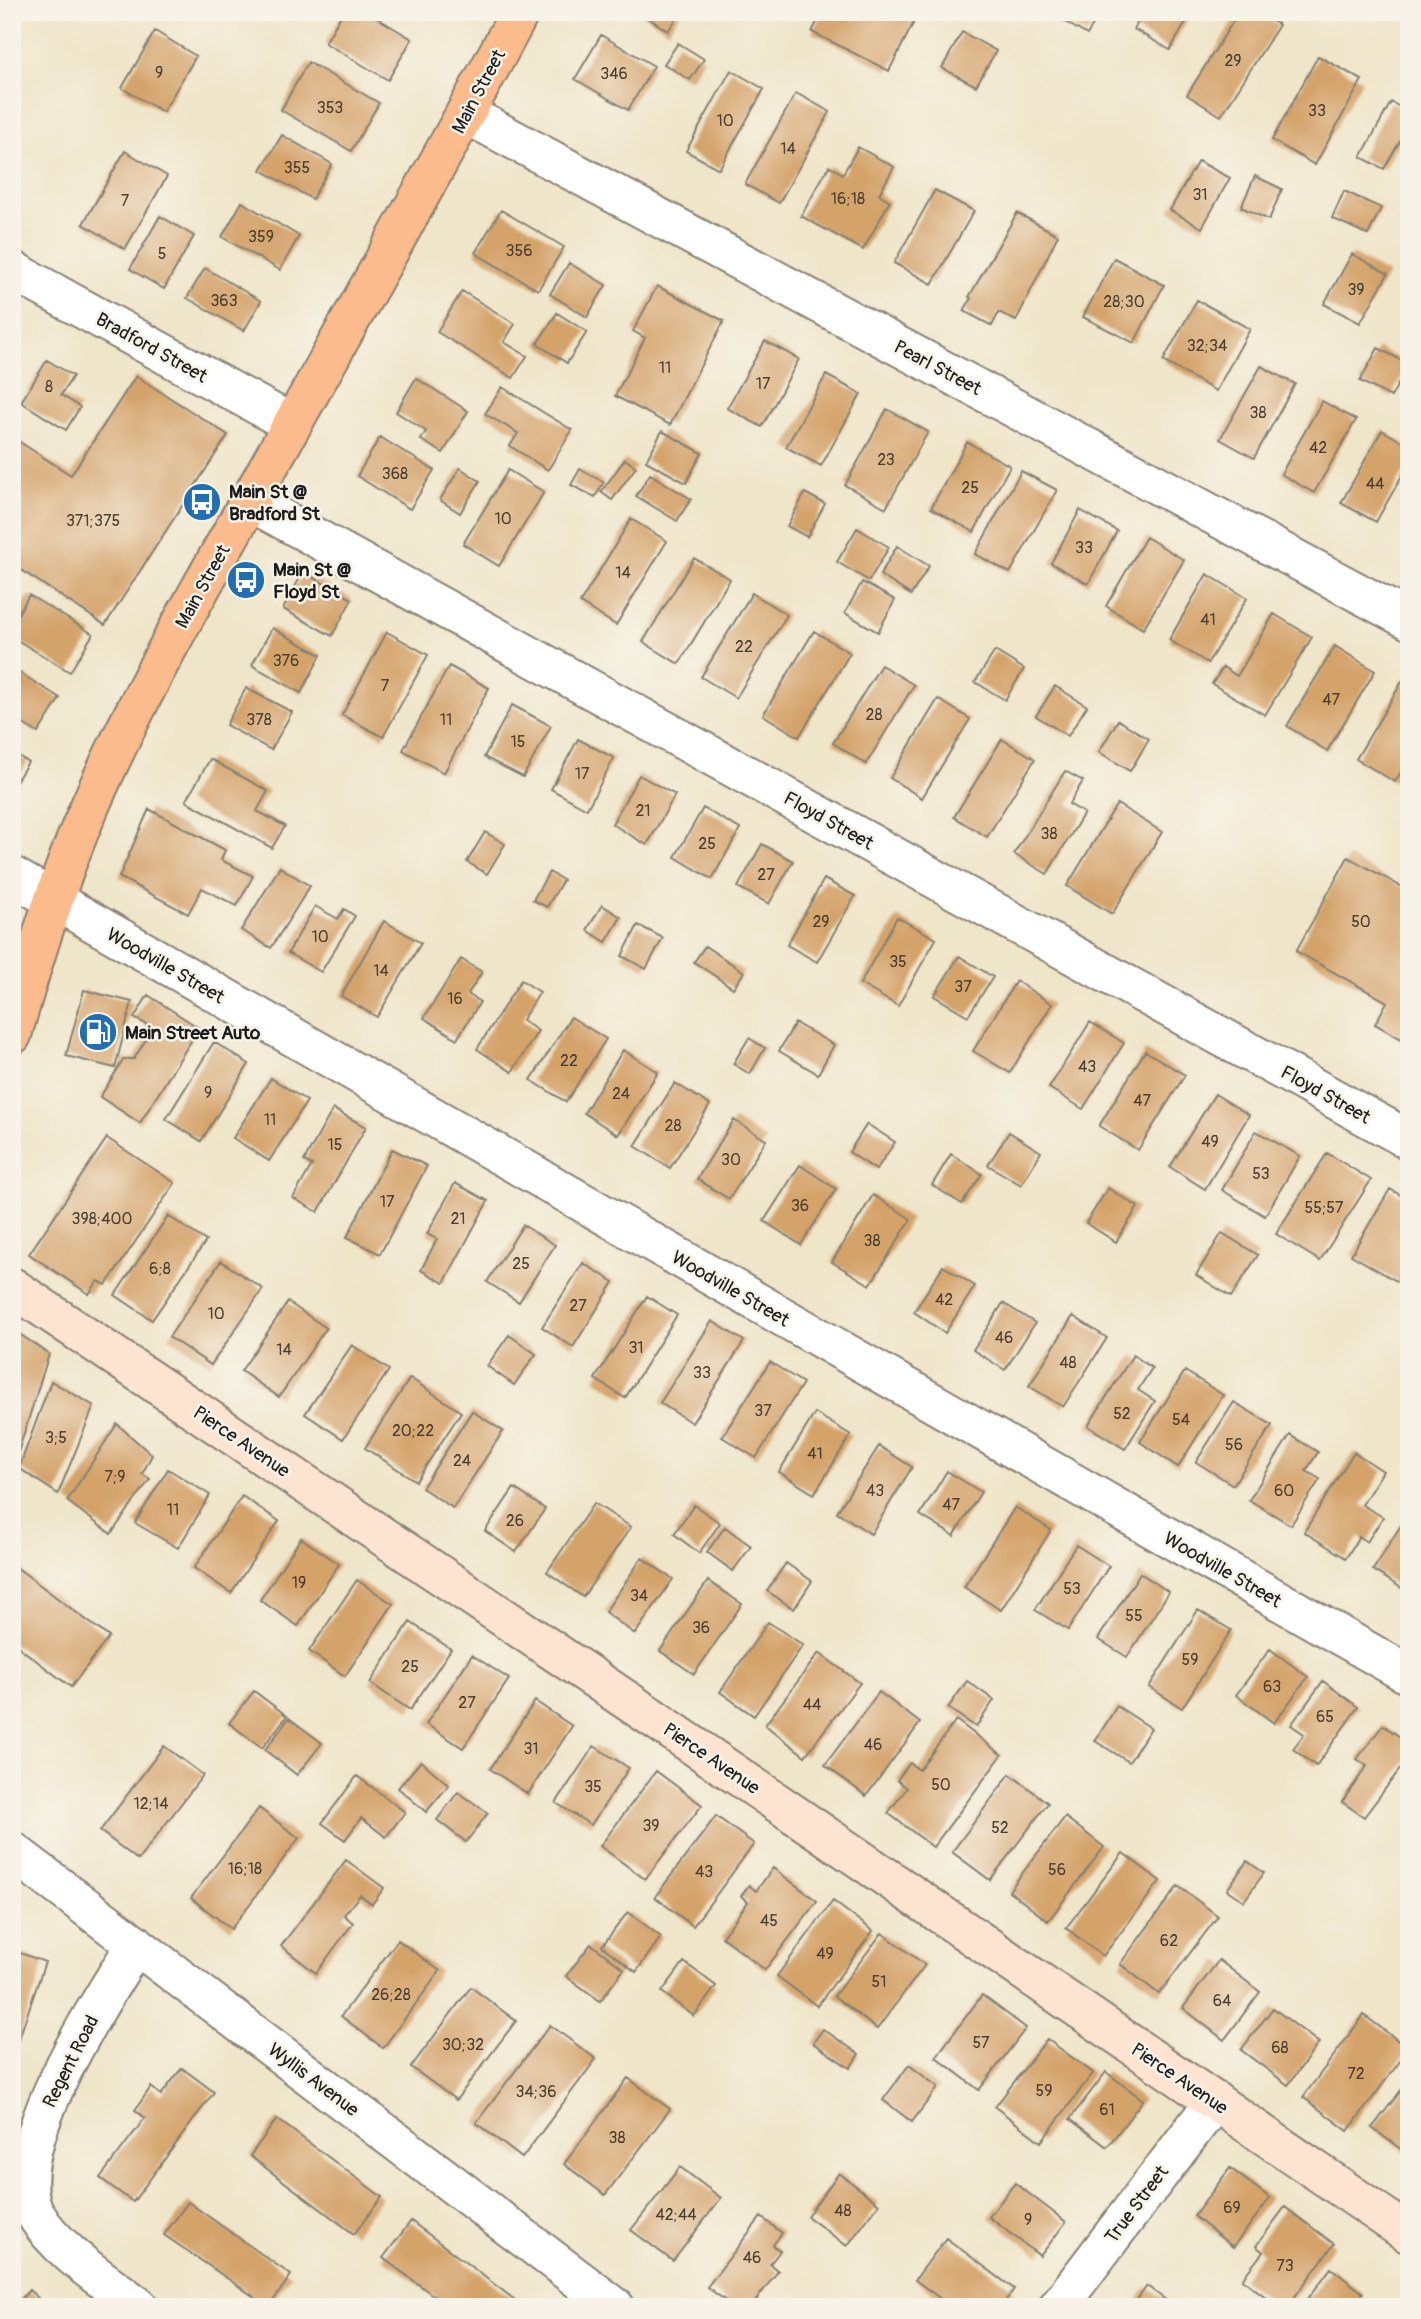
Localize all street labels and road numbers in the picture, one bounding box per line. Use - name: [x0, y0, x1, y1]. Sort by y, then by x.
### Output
- street label: Main Street: [447, 45, 511, 138]
- street label: Bradford Street: [92, 307, 212, 389]
- street label: Pearl Street: [890, 335, 986, 401]
- street label: Main Street: [170, 540, 236, 633]
- street label: Floyd Street: [779, 786, 878, 856]
- street label: Woodville Street: [102, 922, 229, 1009]
- street label: Floyd Street: [1276, 1060, 1375, 1130]
- street label: Woodville Street: [667, 1245, 794, 1332]
- street label: Pierce Avenue: [188, 1401, 295, 1483]
- street label: Woodville Street: [1159, 1526, 1286, 1613]
- street label: Pierce Avenue: [658, 1718, 765, 1800]
- street label: Regent Road: [37, 2011, 104, 2112]
- street label: Wyllis Avenue: [263, 2038, 364, 2122]
- street label: Pierce Avenue: [1126, 2038, 1233, 2120]
- street label: True Street: [1100, 2161, 1174, 2248]

